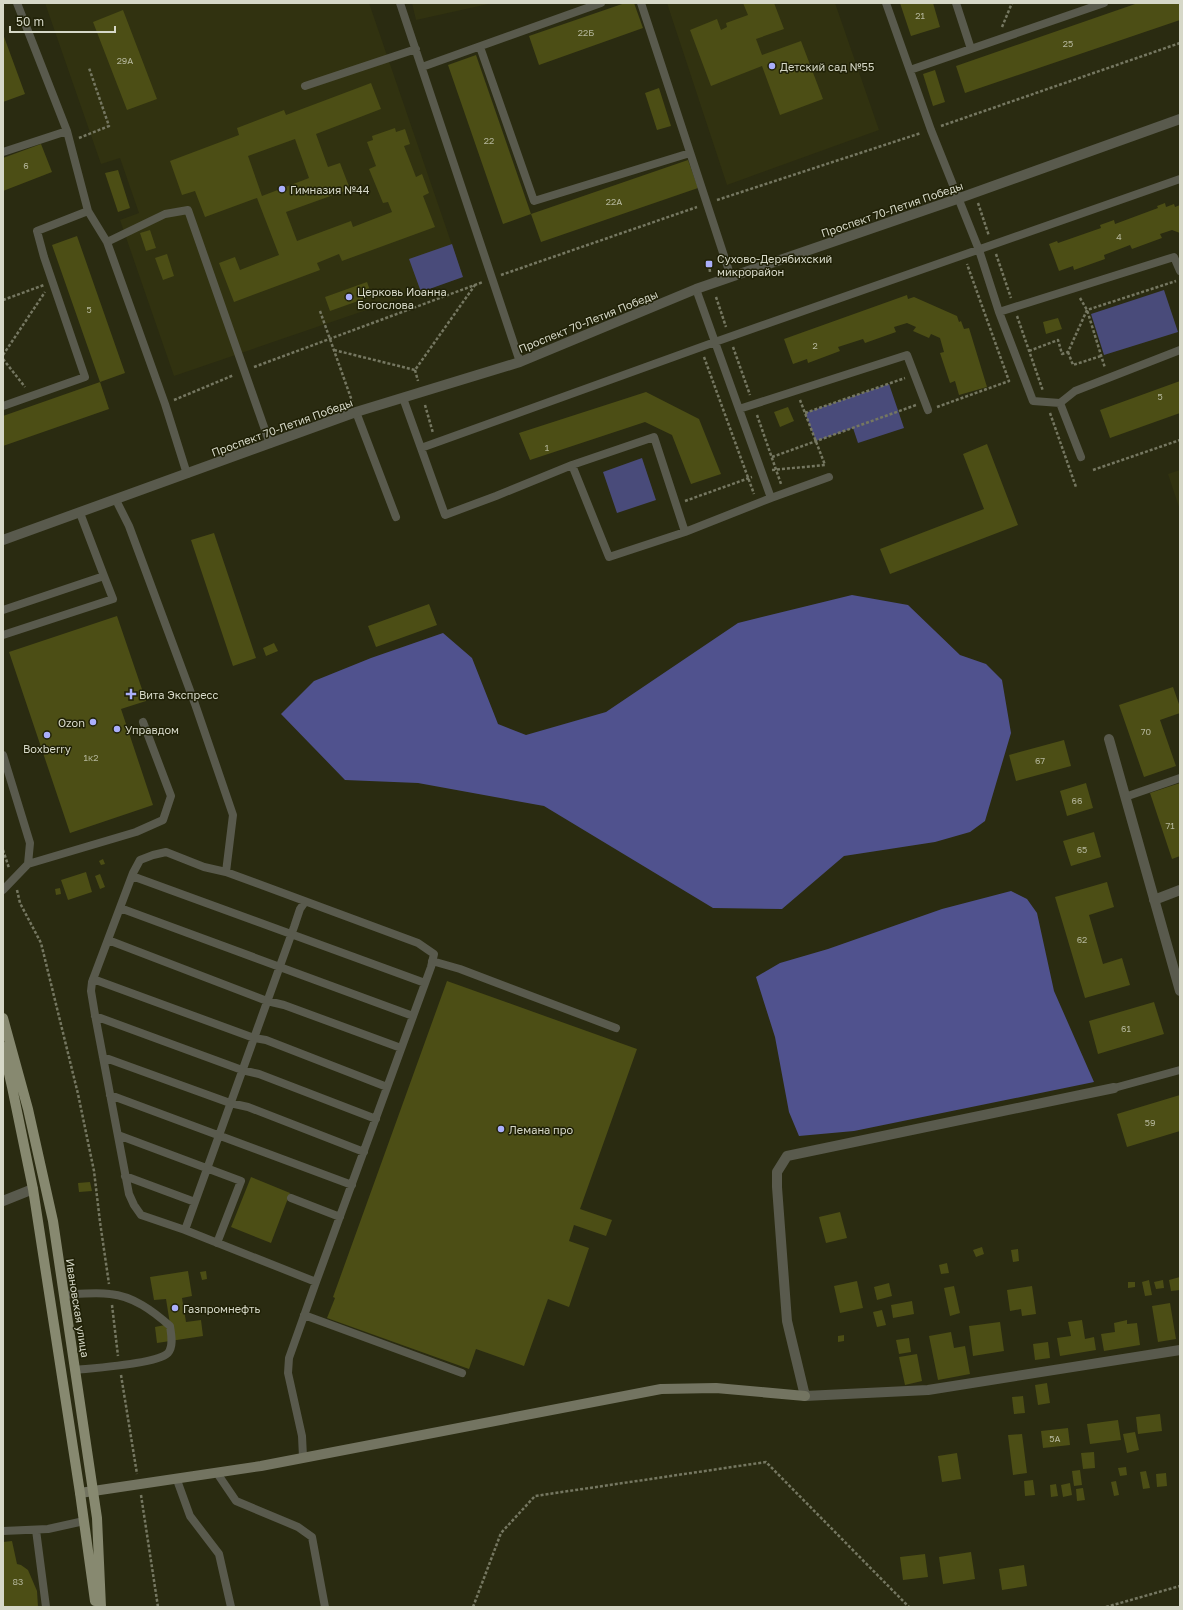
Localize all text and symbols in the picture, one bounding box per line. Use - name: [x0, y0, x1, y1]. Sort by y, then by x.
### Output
- scale bar: [10, 8, 115, 34]
- house number: 21: [915, 10, 925, 21]
- text: 50 m: [16, 14, 44, 29]
- house number: 22Б: [578, 27, 594, 38]
- house number: 25: [1063, 38, 1073, 49]
- house number: 29А: [117, 55, 133, 66]
- place label: Детский сад №55: [780, 60, 874, 73]
- marker: Детский сад №55: [767, 61, 777, 71]
- house number: 22: [484, 135, 494, 146]
- house number: 6: [23, 160, 29, 171]
- street label: Проспект 70-Летия Победы: [819, 179, 965, 239]
- place label: Гимназия №44: [290, 183, 370, 196]
- marker: Гимназия №44: [277, 184, 287, 194]
- house number: 22А: [606, 196, 622, 207]
- house number: 4: [1116, 231, 1122, 242]
- place label: Сухово-Дерябихский микрорайон: [717, 252, 832, 278]
- marker: Сухово-Дерябихский микрорайон: [704, 259, 714, 269]
- place label: Церковь Иоанна Богослова: [357, 285, 447, 311]
- street label: Проспект 70-Летия Победы: [516, 287, 660, 355]
- marker: Церковь Иоанна Богослова: [344, 292, 354, 302]
- house number: 5: [86, 304, 92, 315]
- house number: 2: [812, 340, 818, 351]
- house number: 5: [1157, 391, 1163, 402]
- street label: Проспект 70-Летия Победы: [210, 395, 354, 459]
- house number: 1: [545, 442, 550, 453]
- place label: Вита Экспресс: [139, 688, 219, 701]
- marker: Вита Экспресс: [126, 689, 136, 699]
- place label: Ozon: [58, 716, 85, 729]
- marker: Ozon: [88, 717, 98, 727]
- place label: Управдом: [125, 723, 179, 736]
- marker: Управдом: [112, 724, 122, 734]
- house number: 70: [1141, 726, 1152, 737]
- marker: Boxberry: [42, 730, 52, 740]
- place label: Boxberry: [23, 742, 71, 755]
- house number: 1к2: [84, 752, 98, 763]
- house number: 67: [1035, 755, 1045, 766]
- house number: 66: [1072, 795, 1082, 806]
- house number: 71: [1165, 820, 1175, 831]
- house number: 65: [1077, 844, 1087, 855]
- house number: 62: [1077, 934, 1087, 945]
- house number: 61: [1121, 1023, 1132, 1034]
- house number: 59: [1145, 1117, 1155, 1128]
- place label: Лемана про: [509, 1123, 573, 1136]
- marker: Лемана про: [496, 1124, 506, 1134]
- street label: Ивановская улица: [64, 1258, 92, 1358]
- place label: Газпромнефть: [183, 1302, 260, 1315]
- marker: Газпромнефть: [170, 1303, 180, 1313]
- house number: 5А: [1049, 1433, 1061, 1444]
- house number: 83: [13, 1576, 23, 1587]

